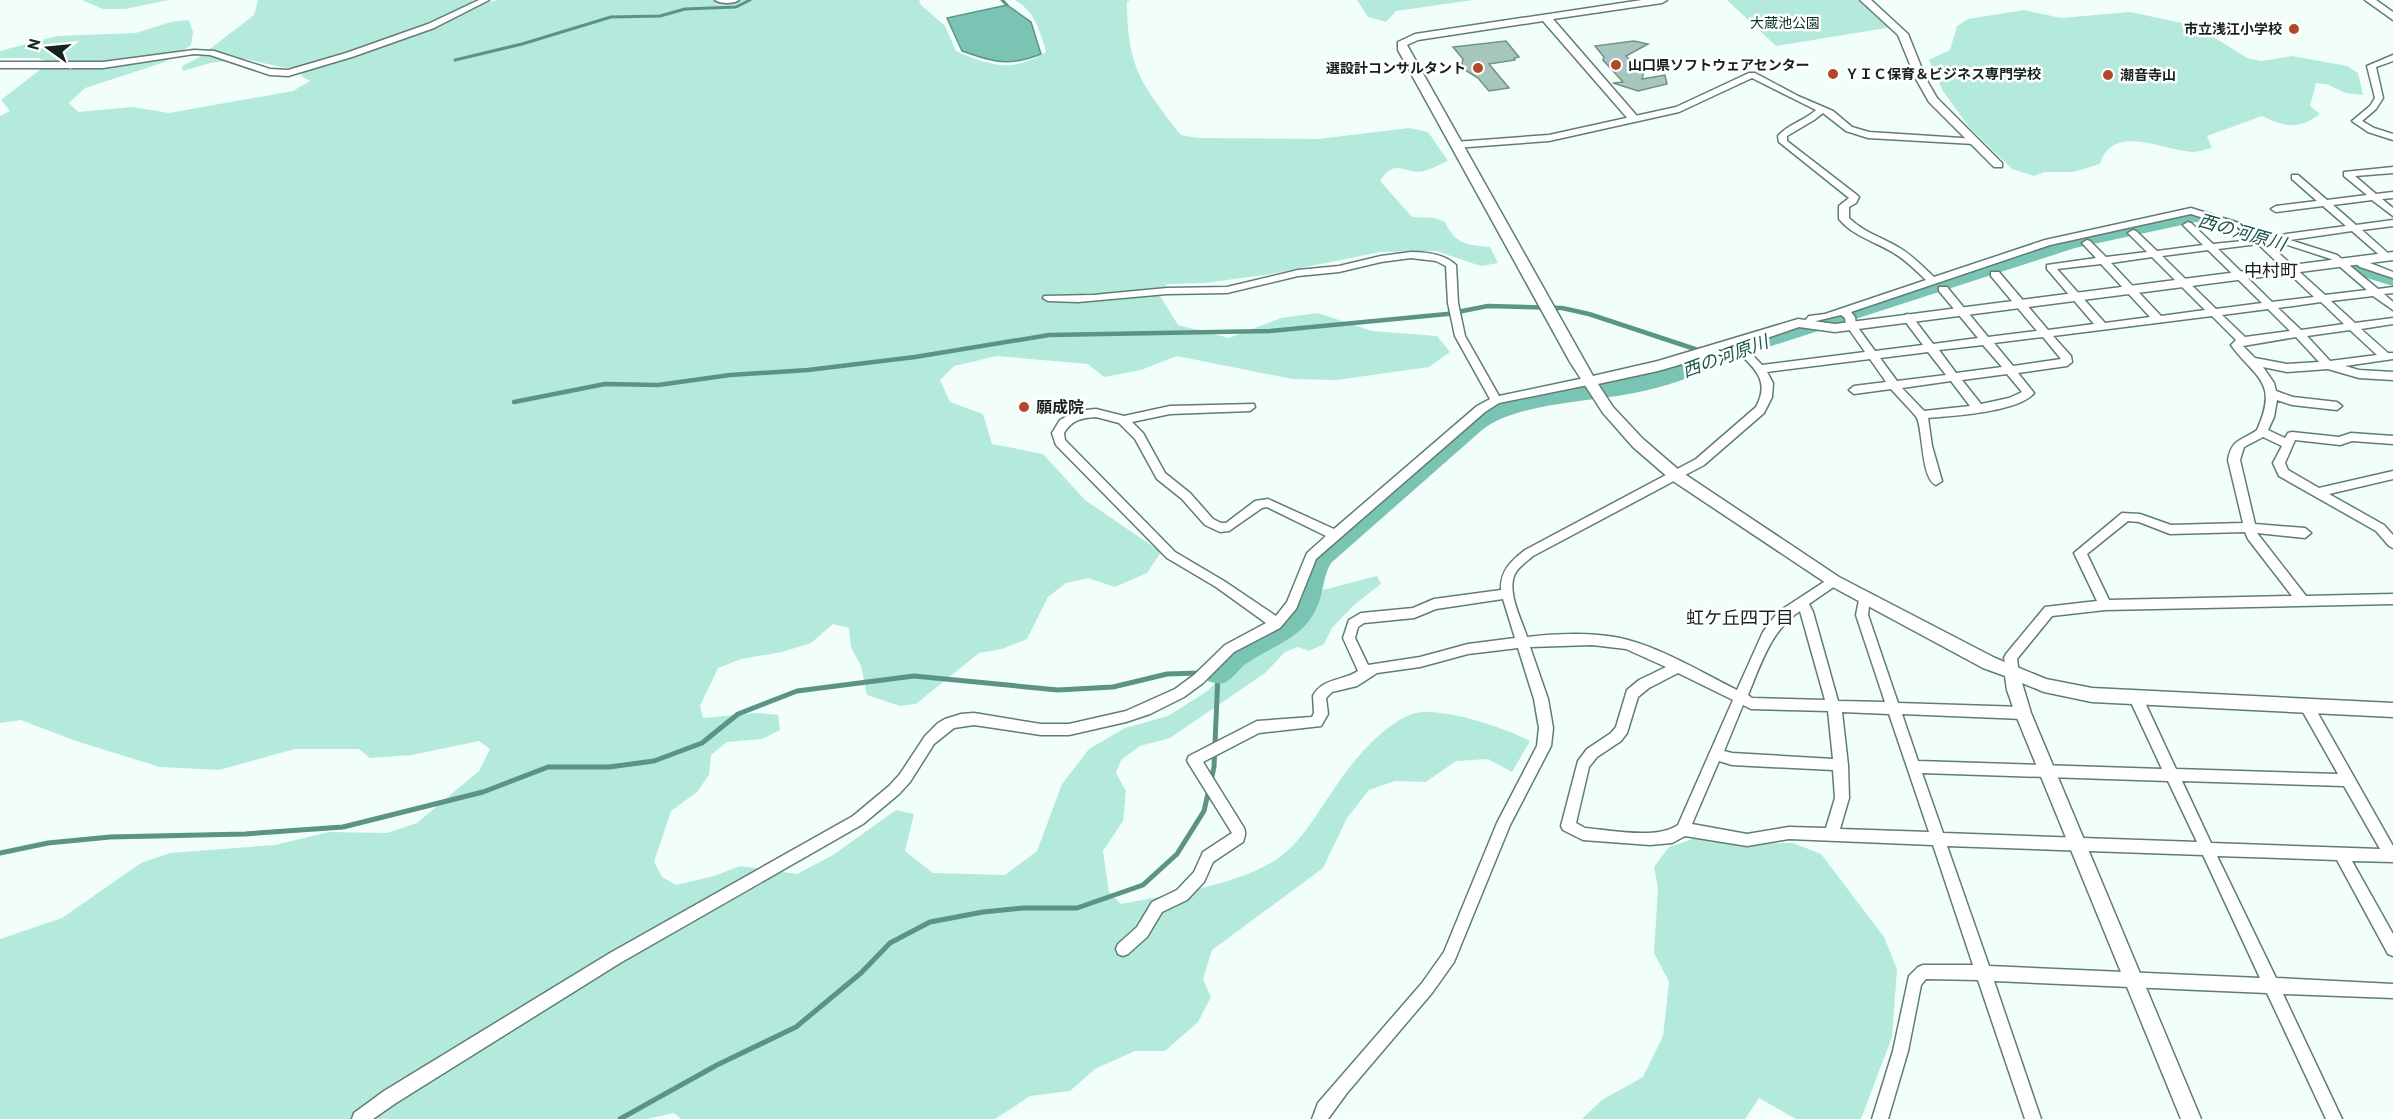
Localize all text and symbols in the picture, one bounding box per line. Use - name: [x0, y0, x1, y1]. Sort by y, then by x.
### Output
- park label: 大蔵池公園: [1750, 14, 1820, 32]
- north arrow: [18, 18, 78, 78]
- place label: 市立浅江小学校: [2184, 20, 2282, 38]
- marker: 市立浅江小学校: [2287, 22, 2301, 36]
- text: N: [22, 36, 45, 52]
- place label: 山口県ソフトウェアセンター: [1628, 56, 1810, 74]
- marker: 山口県ソフトウェアセンター: [1609, 58, 1623, 72]
- place label: 選設計コンサルタント: [1326, 59, 1466, 77]
- marker: 選設計コンサルタント: [1471, 61, 1485, 75]
- place label: ＹＩＣ保育＆ビジネス専門学校: [1845, 65, 2041, 83]
- place label: 潮音寺山: [2120, 66, 2176, 84]
- marker: ＹＩＣ保育＆ビジネス専門学校: [1826, 67, 1840, 81]
- marker: 潮音寺山: [2101, 68, 2115, 82]
- water label: 西の河原川: [2196, 209, 2290, 256]
- district label: 中村町: [2244, 259, 2298, 282]
- water label: 西の河原川: [1679, 329, 1773, 382]
- place label: 願成院: [1036, 397, 1084, 417]
- marker: 願成院: [1017, 400, 1031, 414]
- district label: 虹ケ丘四丁目: [1686, 606, 1794, 629]

